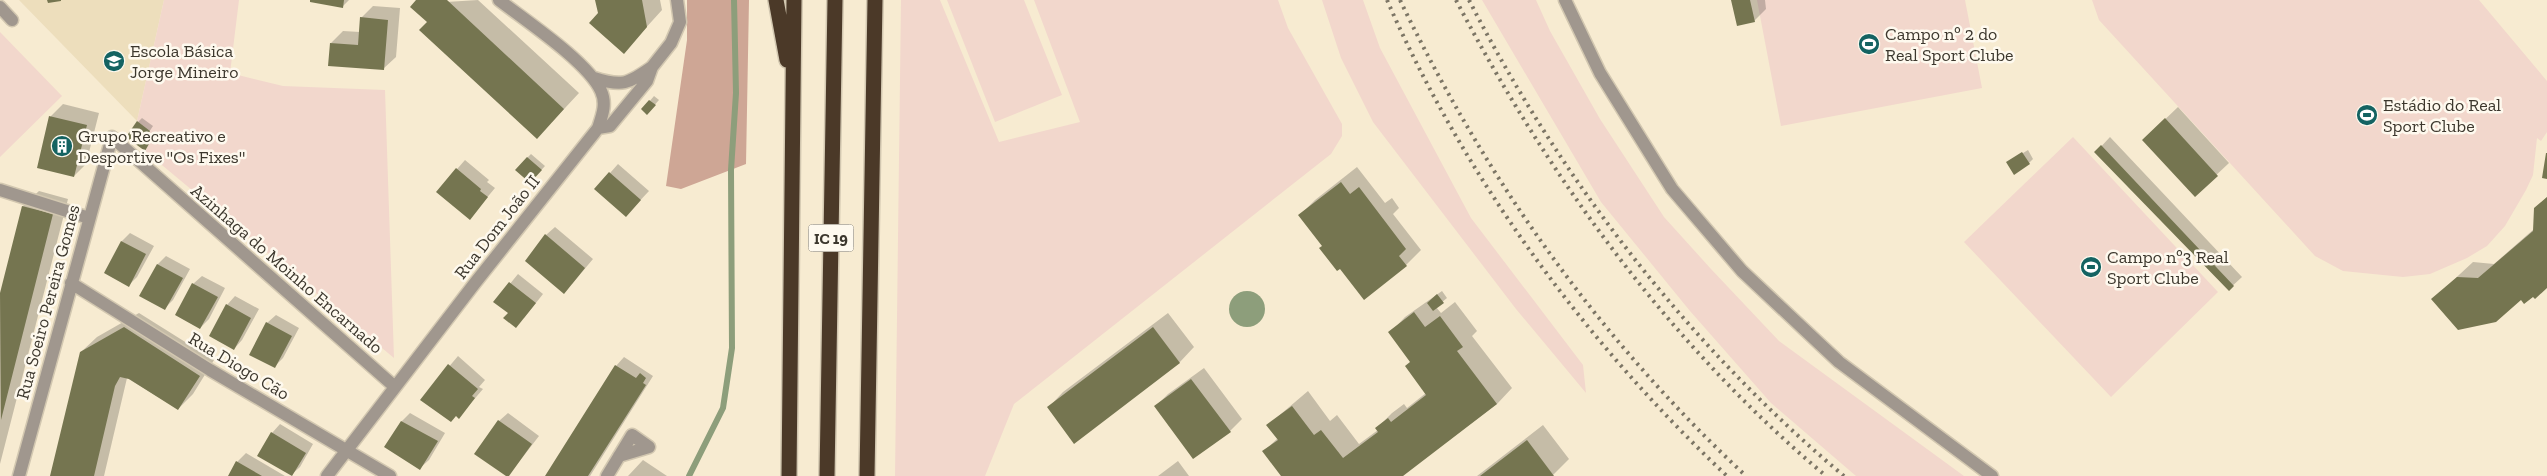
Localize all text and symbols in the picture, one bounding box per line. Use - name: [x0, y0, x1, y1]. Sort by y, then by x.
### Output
- place label: Campo nº 2 do Real Sport Clube: [1885, 23, 2014, 66]
- sports icon: Campo nº 2 do Real Sport Clube: [1857, 32, 1881, 56]
- place label: Escola Básica Jorge Mineiro: [130, 40, 239, 83]
- school or university icon: Escola Básica Jorge Mineiro: [102, 49, 126, 73]
- place label: Estádio do Real Sport Clube: [2383, 94, 2501, 137]
- sports icon: Estádio do Real Sport Clube: [2355, 103, 2379, 127]
- place label: Grupo Recreativo e Desportive "Os Fixes": [78, 125, 245, 168]
- building icon: Grupo Recreativo e Desportive "Os Fixes": [50, 134, 74, 158]
- street label: Rua Dom João II: [450, 171, 545, 283]
- street label: Azinhaga do Moinho Encarnado: [187, 180, 387, 358]
- street label: Rua Soeiro Pereira Gomes: [11, 202, 85, 402]
- road number: IC 19: [808, 224, 854, 252]
- place label: Campo nº3 Real Sport Clube: [2107, 246, 2229, 289]
- sports icon: Campo nº3 Real Sport Clube: [2079, 255, 2103, 279]
- street label: Rua Diogo Cão: [185, 327, 293, 405]

